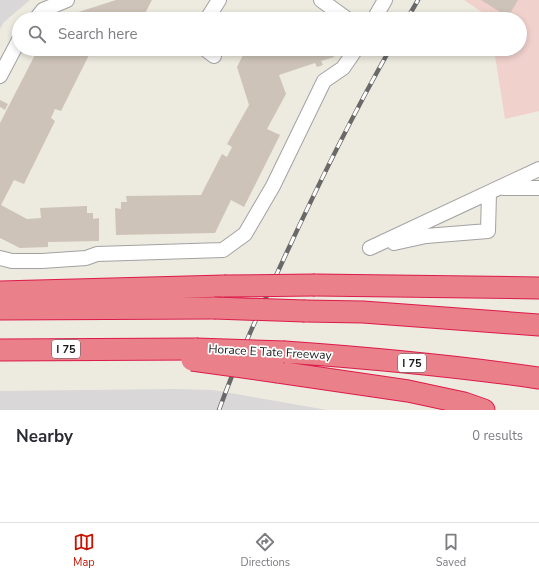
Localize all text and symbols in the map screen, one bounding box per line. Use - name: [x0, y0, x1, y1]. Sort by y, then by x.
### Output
- search box: [12, 12, 527, 56]
- icon: search: [26, 23, 48, 45]
- text: Search here: [58, 24, 138, 44]
- road number: I 75: [52, 340, 80, 358]
- street label: Horace E Tate Freeway: [208, 341, 333, 363]
- road number: I 75: [398, 354, 426, 372]
- text: Nearby: [16, 425, 73, 448]
- text: 0 results: [472, 427, 523, 445]
- tab: Map: [73, 531, 95, 570]
- tab: Directions: [241, 531, 290, 570]
- tab: Saved: [436, 531, 466, 570]

